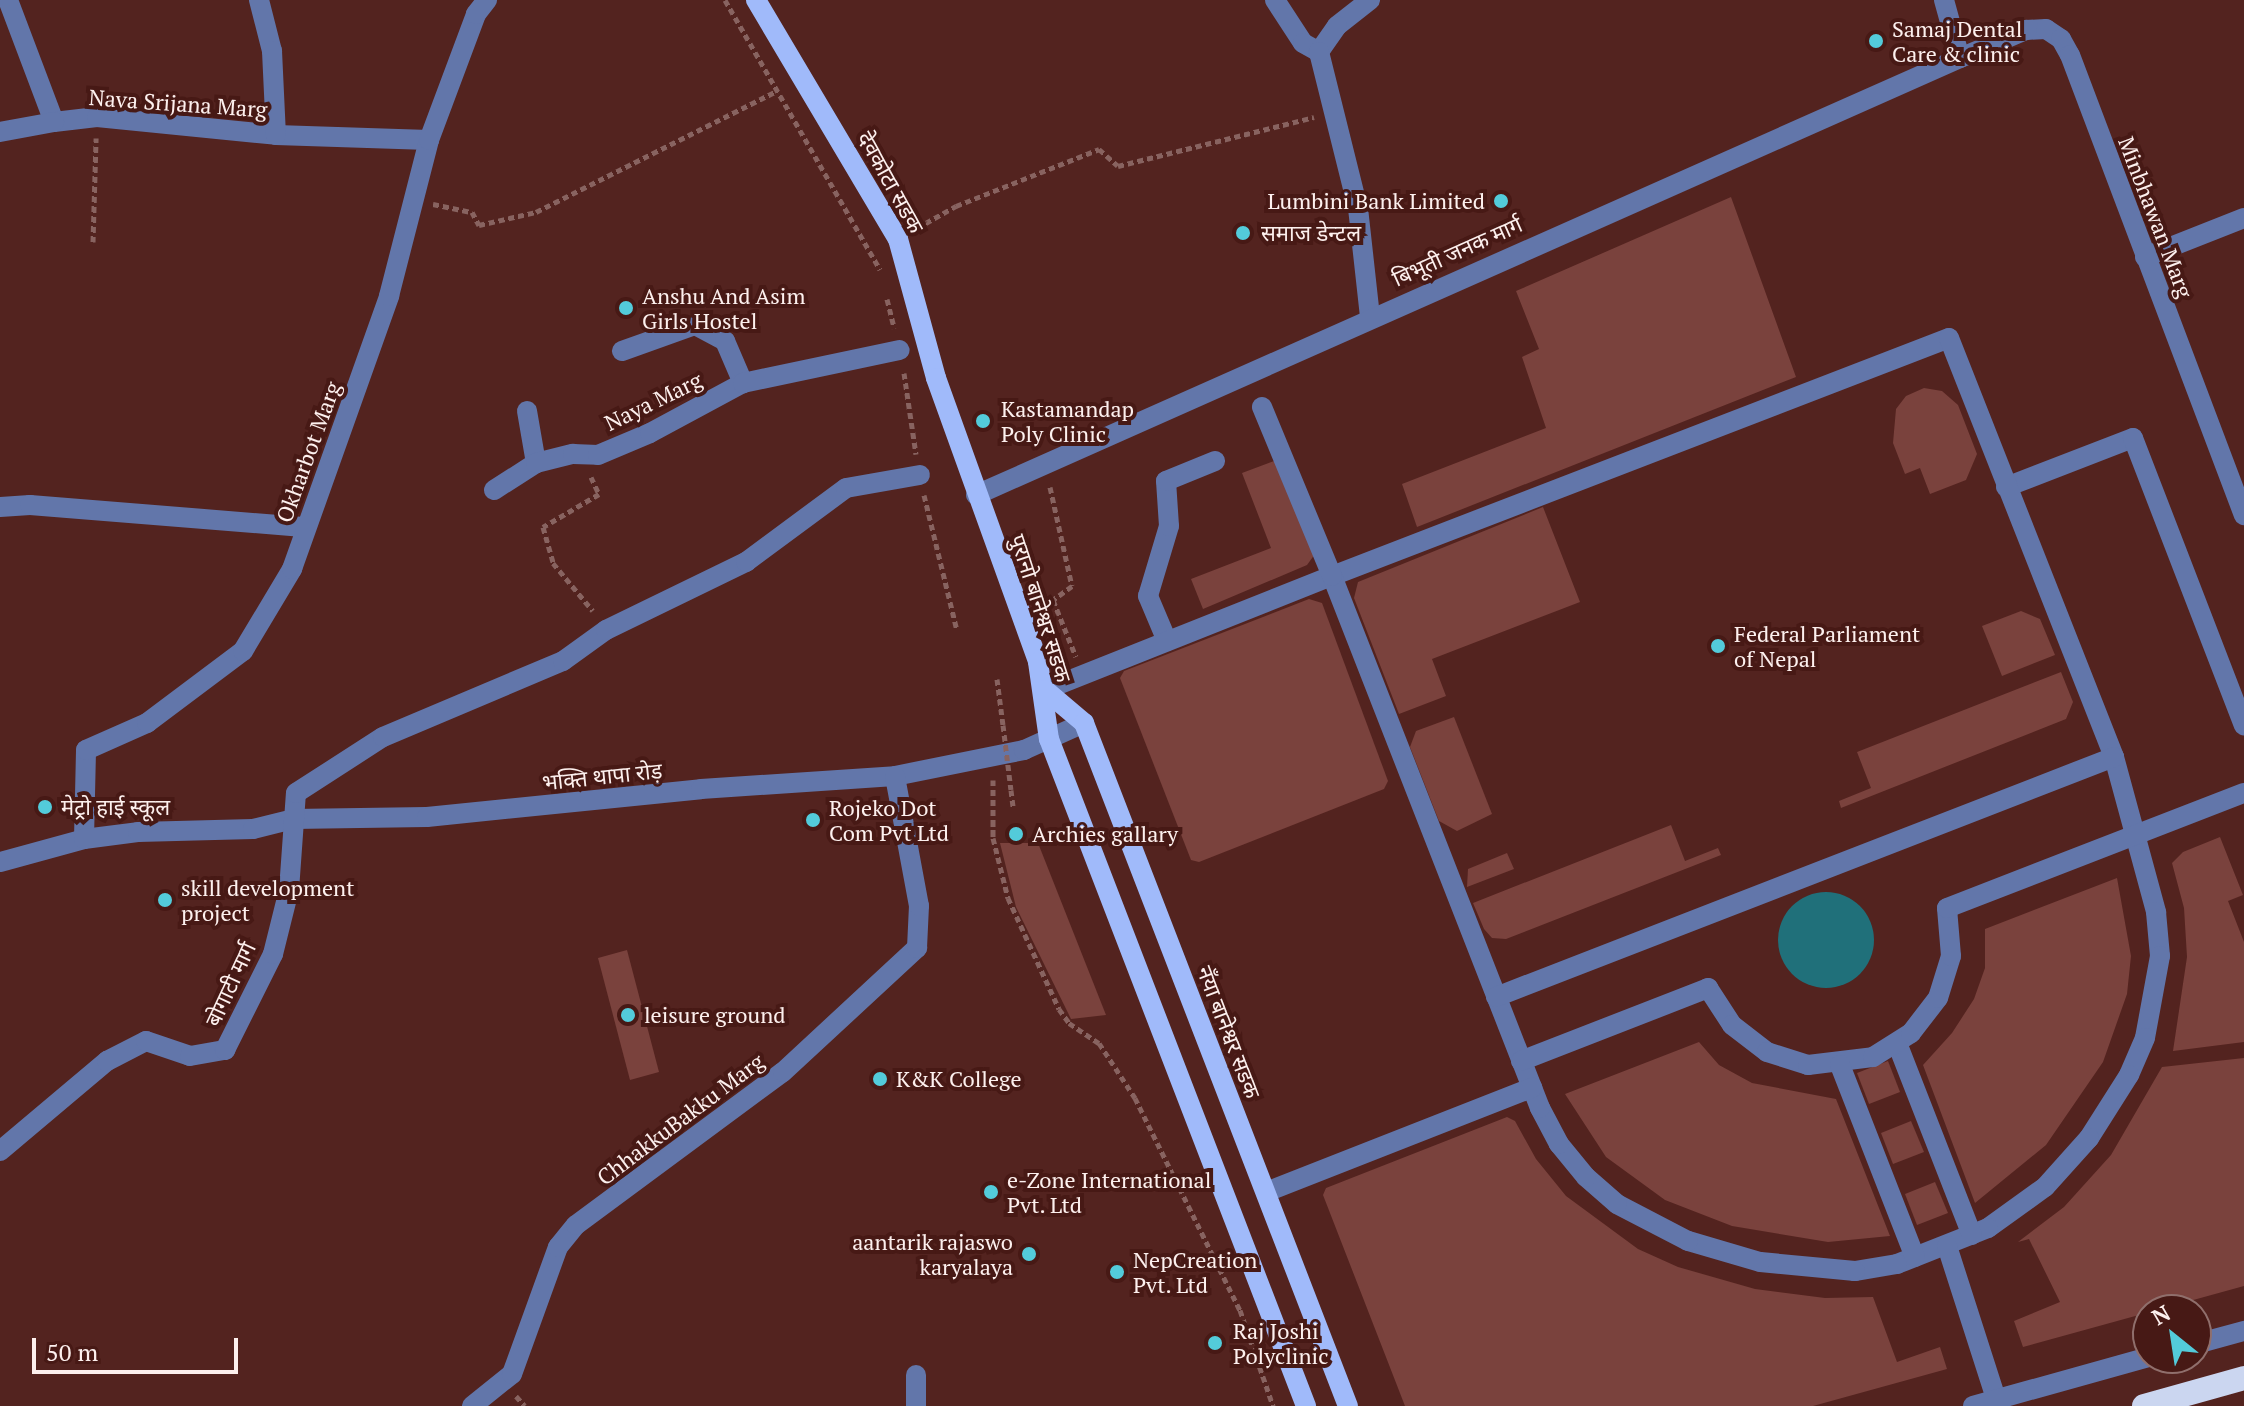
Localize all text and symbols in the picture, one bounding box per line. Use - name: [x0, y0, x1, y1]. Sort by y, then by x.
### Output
- place label: Samaj Dental Care & clinic: [1892, 15, 2022, 66]
- marker: Samaj Dental Care & clinic: [1867, 32, 1885, 50]
- street label: Nava Srijana Marg: [88, 84, 268, 122]
- street label: देवकोटा सडक: [852, 127, 930, 237]
- street label: Minbhawan Marg: [2113, 133, 2199, 301]
- place label: Lumbini Bank Limited: [1268, 188, 1485, 214]
- marker: Lumbini Bank Limited: [1492, 192, 1510, 210]
- street label: बिभूती जनक मार्ग: [1388, 211, 1526, 291]
- place label: समाज डेन्टल: [1261, 220, 1361, 246]
- marker: समाज डेन्टल: [1232, 222, 1254, 244]
- place label: Anshu And Asim Girls Hostel: [642, 282, 806, 334]
- marker: Anshu And Asim Girls Hostel: [617, 299, 635, 317]
- street label: Naya Marg: [600, 366, 706, 436]
- street label: Okharbot Marg: [270, 378, 346, 526]
- place label: Kastamandap Poly Clinic: [1001, 395, 1134, 446]
- marker: Kastamandap Poly Clinic: [972, 410, 994, 432]
- street label: पुरानो बानेश्वर सडक: [1005, 531, 1077, 685]
- place label: Federal Parliament of Nepal: [1734, 620, 1920, 672]
- marker: Federal Parliament of Nepal: [1709, 637, 1727, 655]
- street label: भक्ति थापा रोड़: [541, 757, 663, 795]
- place label: मेट्रो हाई स्कूल: [61, 794, 170, 820]
- place label: Rojeko Dot Com Pvt Ltd: [829, 794, 949, 846]
- marker: मेट्रो हाई स्कूल: [36, 798, 54, 816]
- marker: Rojeko Dot Com Pvt Ltd: [804, 811, 822, 829]
- place label: Archies gallary: [1032, 821, 1178, 847]
- marker: Archies gallary: [1007, 825, 1025, 843]
- place label: skill development project: [181, 874, 354, 926]
- marker: skill development project: [156, 891, 174, 909]
- street label: बोगाटी मार्ग: [199, 938, 261, 1030]
- street label: नँया बानेश्वर सडक: [1192, 962, 1266, 1102]
- place label: leisure ground: [644, 1002, 785, 1028]
- marker: leisure ground: [619, 1006, 637, 1024]
- street label: ChhakkuBakku Marg: [591, 1048, 769, 1190]
- place label: K&K College: [896, 1066, 1022, 1092]
- marker: K&K College: [871, 1070, 889, 1088]
- place label: e-Zone International Pvt. Ltd: [1007, 1166, 1211, 1218]
- marker: e-Zone International Pvt. Ltd: [982, 1183, 1000, 1201]
- place label: aantarik rajaswo karyalaya: [852, 1228, 1013, 1280]
- marker: aantarik rajaswo karyalaya: [1020, 1245, 1038, 1263]
- place label: NepCreation Pvt. Ltd: [1133, 1246, 1257, 1298]
- marker: NepCreation Pvt. Ltd: [1108, 1263, 1126, 1281]
- north arrow: [2132, 1294, 2212, 1374]
- text: N: [2146, 1298, 2175, 1331]
- place label: Raj Joshi Polyclinic: [1233, 1317, 1328, 1368]
- scale bar: [36, 1322, 242, 1372]
- marker: Raj Joshi Polyclinic: [1204, 1332, 1226, 1354]
- text: 50 m: [46, 1336, 98, 1368]

